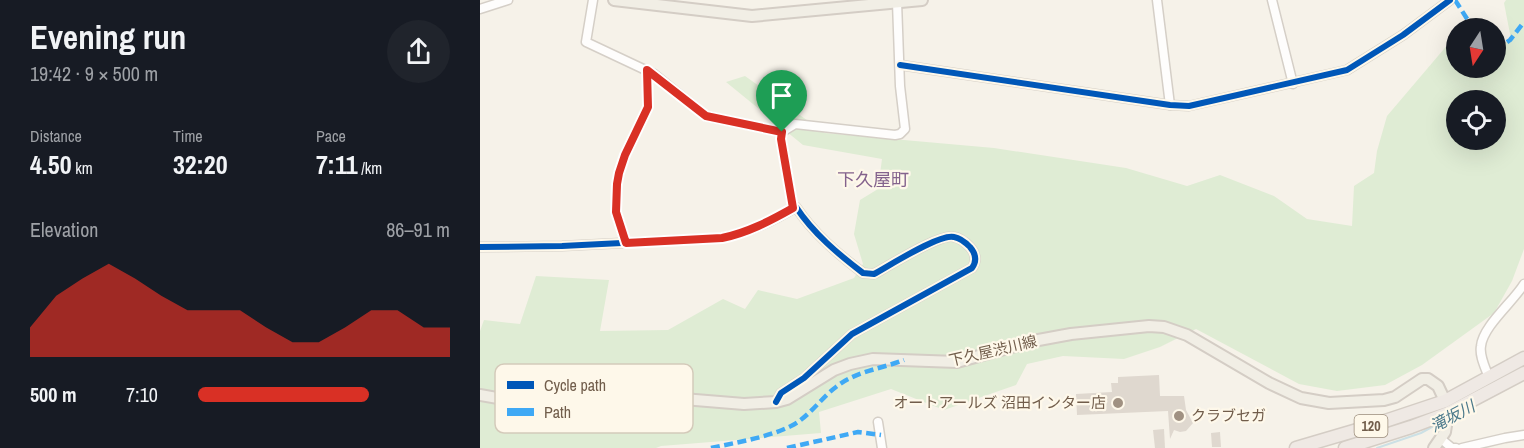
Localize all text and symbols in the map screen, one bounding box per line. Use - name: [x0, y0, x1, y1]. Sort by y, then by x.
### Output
- text: Evening run: [30, 15, 186, 59]
- north arrow: [1446, 18, 1506, 78]
- map controls: [1446, 18, 1506, 150]
- button: share: [387, 20, 450, 83]
- text: 19:42 · 9 × 500 m: [30, 60, 158, 87]
- pin: [756, 70, 807, 132]
- icon: arrive: [765, 79, 798, 112]
- button: locate: [1446, 90, 1506, 150]
- text: Distance: [30, 125, 82, 147]
- text: Time: [173, 125, 203, 147]
- text: Pace: [316, 125, 346, 147]
- text: 4.50: [30, 147, 72, 182]
- text: 32:20: [173, 147, 228, 182]
- text: 7:11: [316, 147, 358, 182]
- text: km: [72, 157, 93, 179]
- text: /km: [358, 157, 382, 179]
- district label: 下久屋町: [837, 167, 909, 192]
- text: Elevation: [30, 216, 98, 243]
- text: 86–91 m: [386, 216, 450, 243]
- street label: 下久屋渋川線: [947, 330, 1039, 371]
- legend: [495, 364, 693, 433]
- text: Cycle path: [544, 374, 606, 396]
- text: 500 m: [30, 381, 77, 408]
- text: 7:10: [126, 381, 158, 408]
- place label: オートアールズ 沼田インター店: [893, 392, 1106, 413]
- water label: 滝坂川: [1426, 394, 1480, 437]
- marker: オートアールズ 沼田インター店: [1111, 396, 1125, 410]
- text: Path: [544, 401, 571, 423]
- place label: クラブセガ: [1191, 405, 1266, 426]
- marker: クラブセガ: [1172, 409, 1186, 423]
- road number: 120: [1354, 415, 1388, 437]

